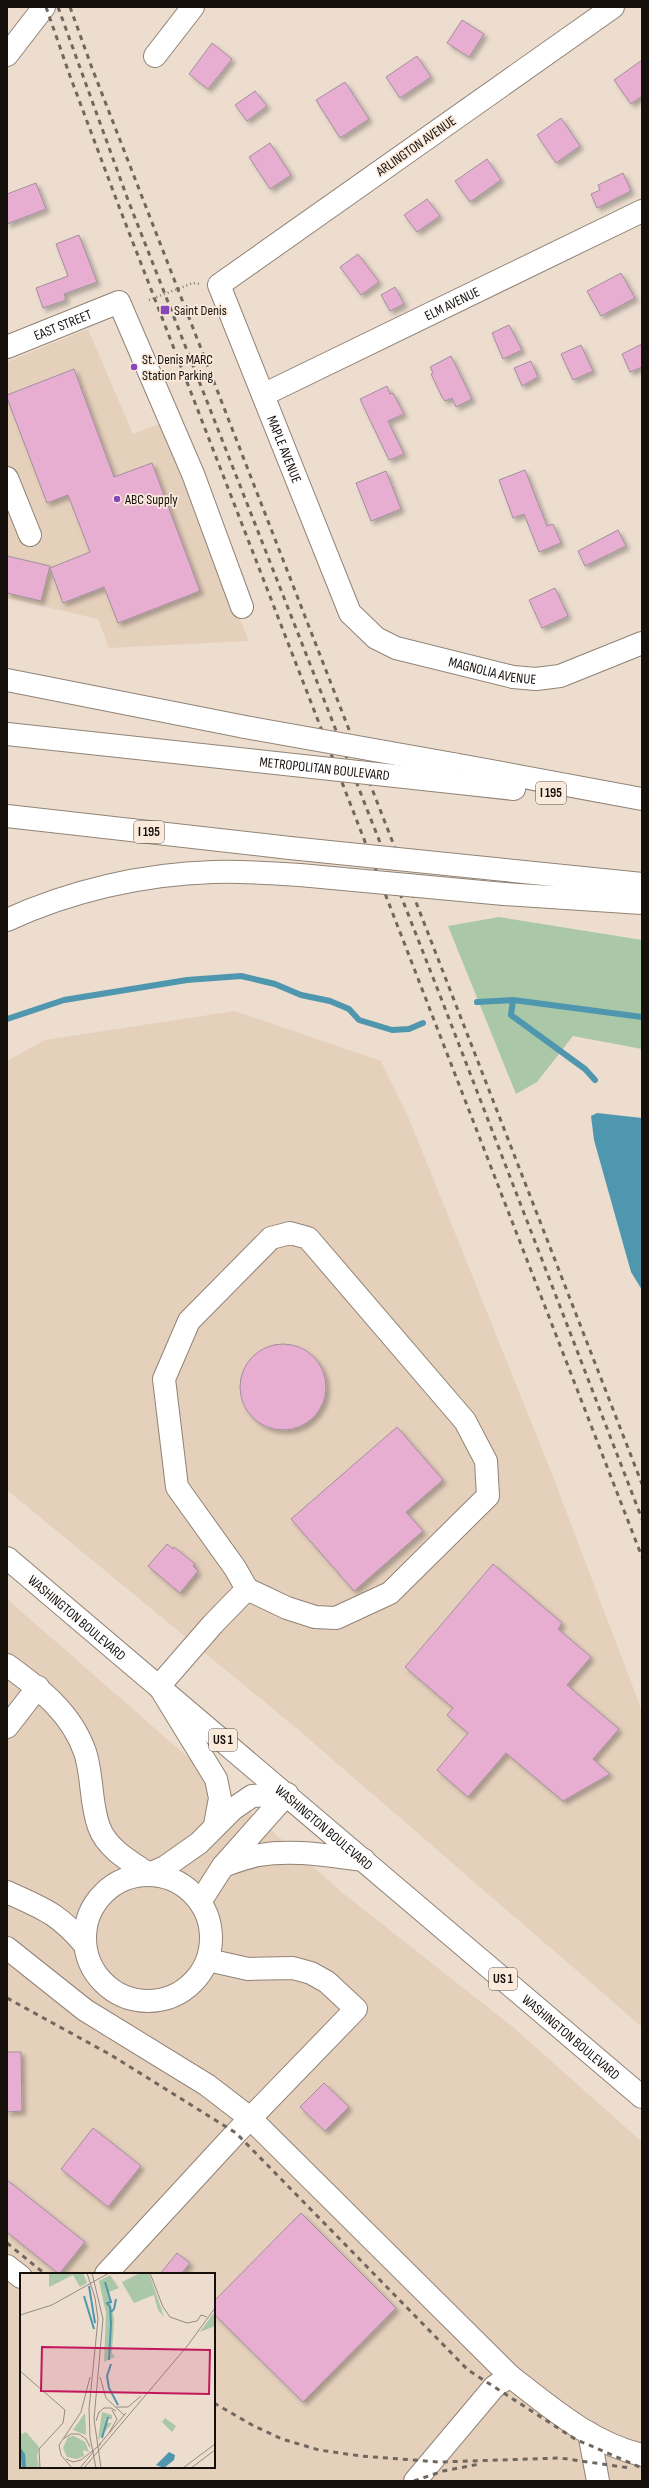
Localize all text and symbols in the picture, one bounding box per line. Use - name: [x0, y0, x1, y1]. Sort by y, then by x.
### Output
- street label: ARLINGTON AVENUE: [372, 112, 459, 180]
- street label: ELM AVENUE: [422, 283, 482, 324]
- place label: Saint Denis: [174, 302, 227, 319]
- marker: Saint Denis: [159, 304, 171, 316]
- street label: EAST STREET: [31, 305, 94, 344]
- place label: St. Denis MARC Station Parking: [142, 351, 214, 384]
- marker: St. Denis MARC Station Parking: [129, 362, 139, 372]
- street label: MAPLE AVENUE: [264, 413, 306, 486]
- place label: ABC Supply: [124, 491, 178, 508]
- marker: ABC Supply: [112, 494, 122, 504]
- street label: MAGNOLIA AVENUE: [447, 653, 537, 687]
- street label: METROPOLITAN BOULEVARD: [259, 753, 391, 784]
- road number: I 195: [536, 782, 566, 804]
- road number: I 195: [134, 821, 164, 843]
- street label: WASHINGTON BOULEVARD: [25, 1571, 130, 1664]
- road number: US 1: [209, 1729, 237, 1751]
- street label: WASHINGTON BOULEVARD: [272, 1781, 377, 1873]
- road number: US 1: [489, 1968, 517, 1990]
- street label: WASHINGTON BOULEVARD: [519, 1991, 624, 2083]
- inset map: [20, 2273, 215, 2468]

